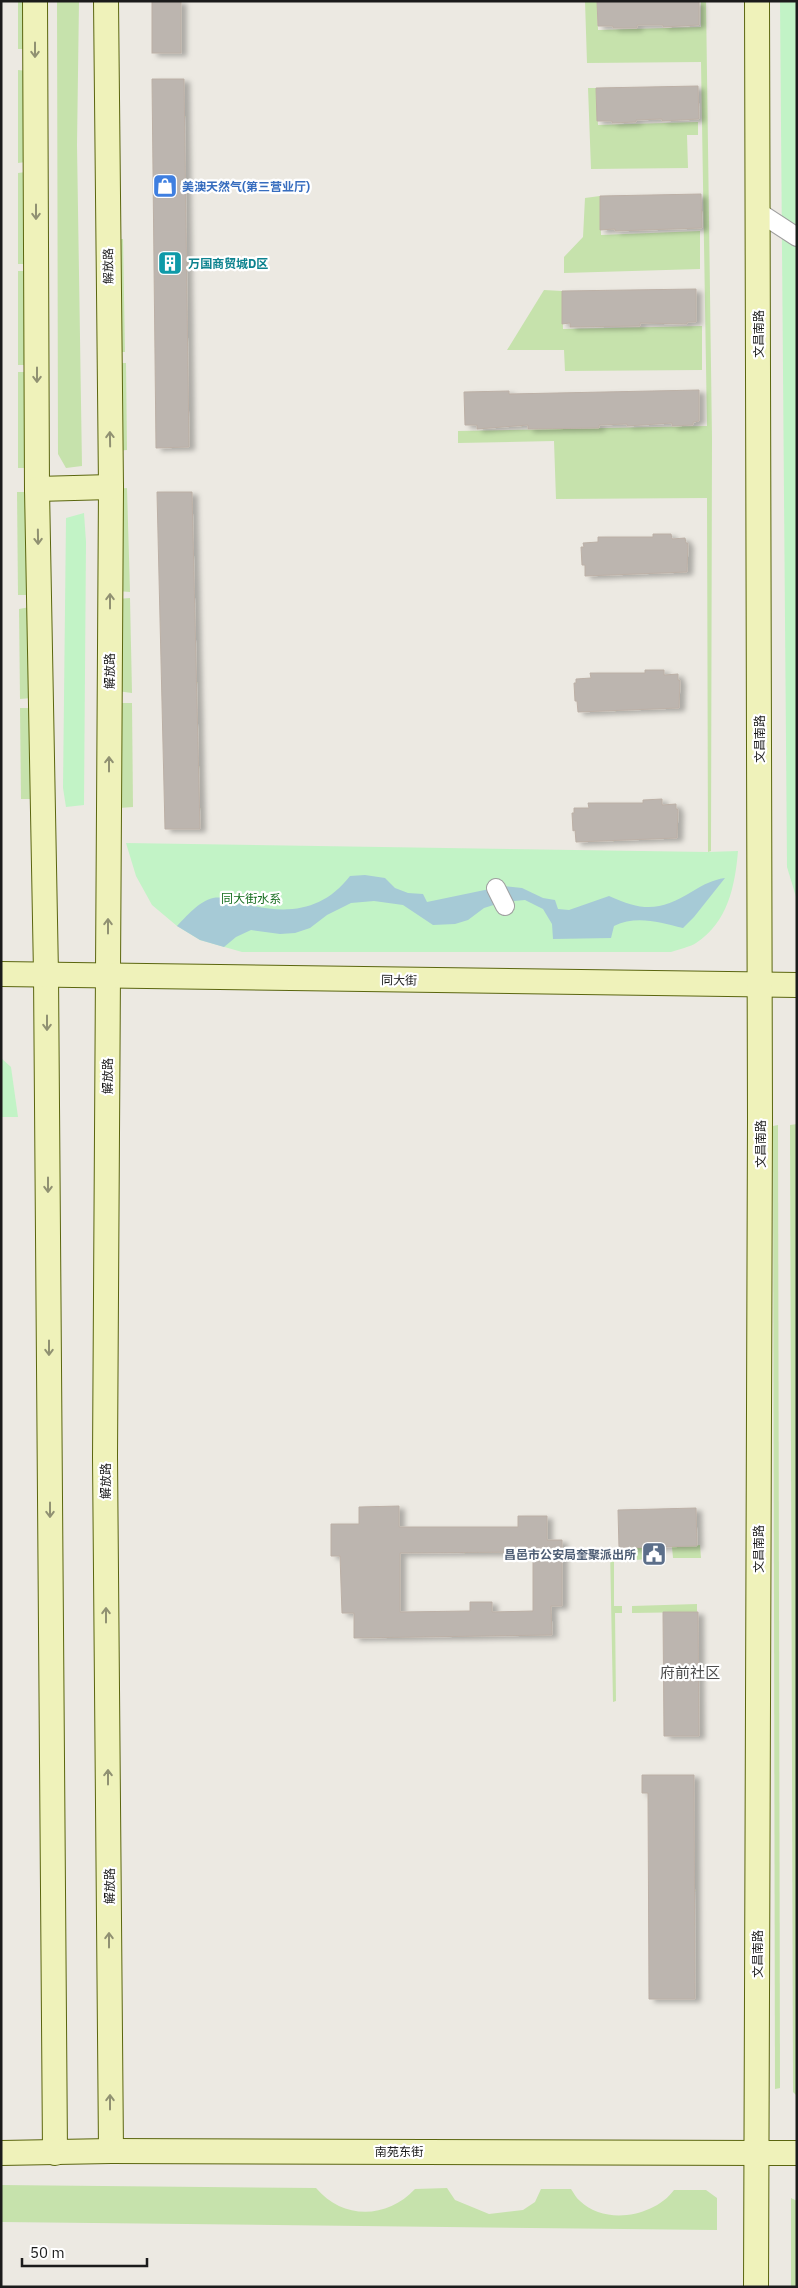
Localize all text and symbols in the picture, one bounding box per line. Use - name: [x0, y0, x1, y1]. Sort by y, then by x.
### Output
- one-way arrow: [30, 42, 40, 58]
- shop icon: 美澳天然气(第三营业厅): [152, 173, 178, 199]
- place label: 美澳天然气(第三营业厅): [182, 179, 310, 194]
- one-way arrow: [31, 204, 41, 220]
- street label: 解放路: [100, 248, 116, 284]
- building icon: 万国商贸城D区: [157, 250, 183, 276]
- place label: 万国商贸城D区: [188, 256, 268, 271]
- street label: 文昌南路: [751, 310, 766, 358]
- one-way arrow: [32, 366, 42, 383]
- one-way arrow: [105, 431, 115, 448]
- one-way arrow: [33, 529, 43, 545]
- one-way arrow: [105, 594, 115, 610]
- street label: 解放路: [102, 653, 117, 689]
- street label: 文昌南路: [752, 715, 767, 763]
- one-way arrow: [104, 756, 114, 772]
- park label: 同大街水系: [221, 891, 281, 906]
- one-way arrow: [103, 919, 113, 935]
- street label: 同大街: [381, 972, 417, 988]
- one-way arrow: [42, 1014, 52, 1031]
- street label: 解放路: [100, 1058, 115, 1094]
- street label: 文昌南路: [753, 1120, 768, 1168]
- one-way arrow: [43, 1177, 53, 1193]
- one-way arrow: [44, 1340, 54, 1356]
- street label: 解放路: [98, 1463, 113, 1499]
- one-way arrow: [45, 1502, 55, 1518]
- street label: 文昌南路: [751, 1525, 766, 1573]
- public building icon: 昌邑市公安局奎聚派出所: [641, 1541, 667, 1567]
- place label: 昌邑市公安局奎聚派出所: [504, 1547, 636, 1562]
- one-way arrow: [102, 1607, 111, 1623]
- district label: 府前社区: [660, 1663, 720, 1682]
- one-way arrow: [103, 1769, 113, 1786]
- street label: 解放路: [102, 1868, 117, 1904]
- street label: 文昌南路: [750, 1930, 765, 1978]
- one-way arrow: [104, 1932, 114, 1948]
- one-way arrow: [105, 2094, 115, 2110]
- street label: 南苑东街: [375, 2144, 423, 2159]
- scale bar: [22, 2236, 148, 2268]
- text: 50 m: [30, 2243, 65, 2262]

